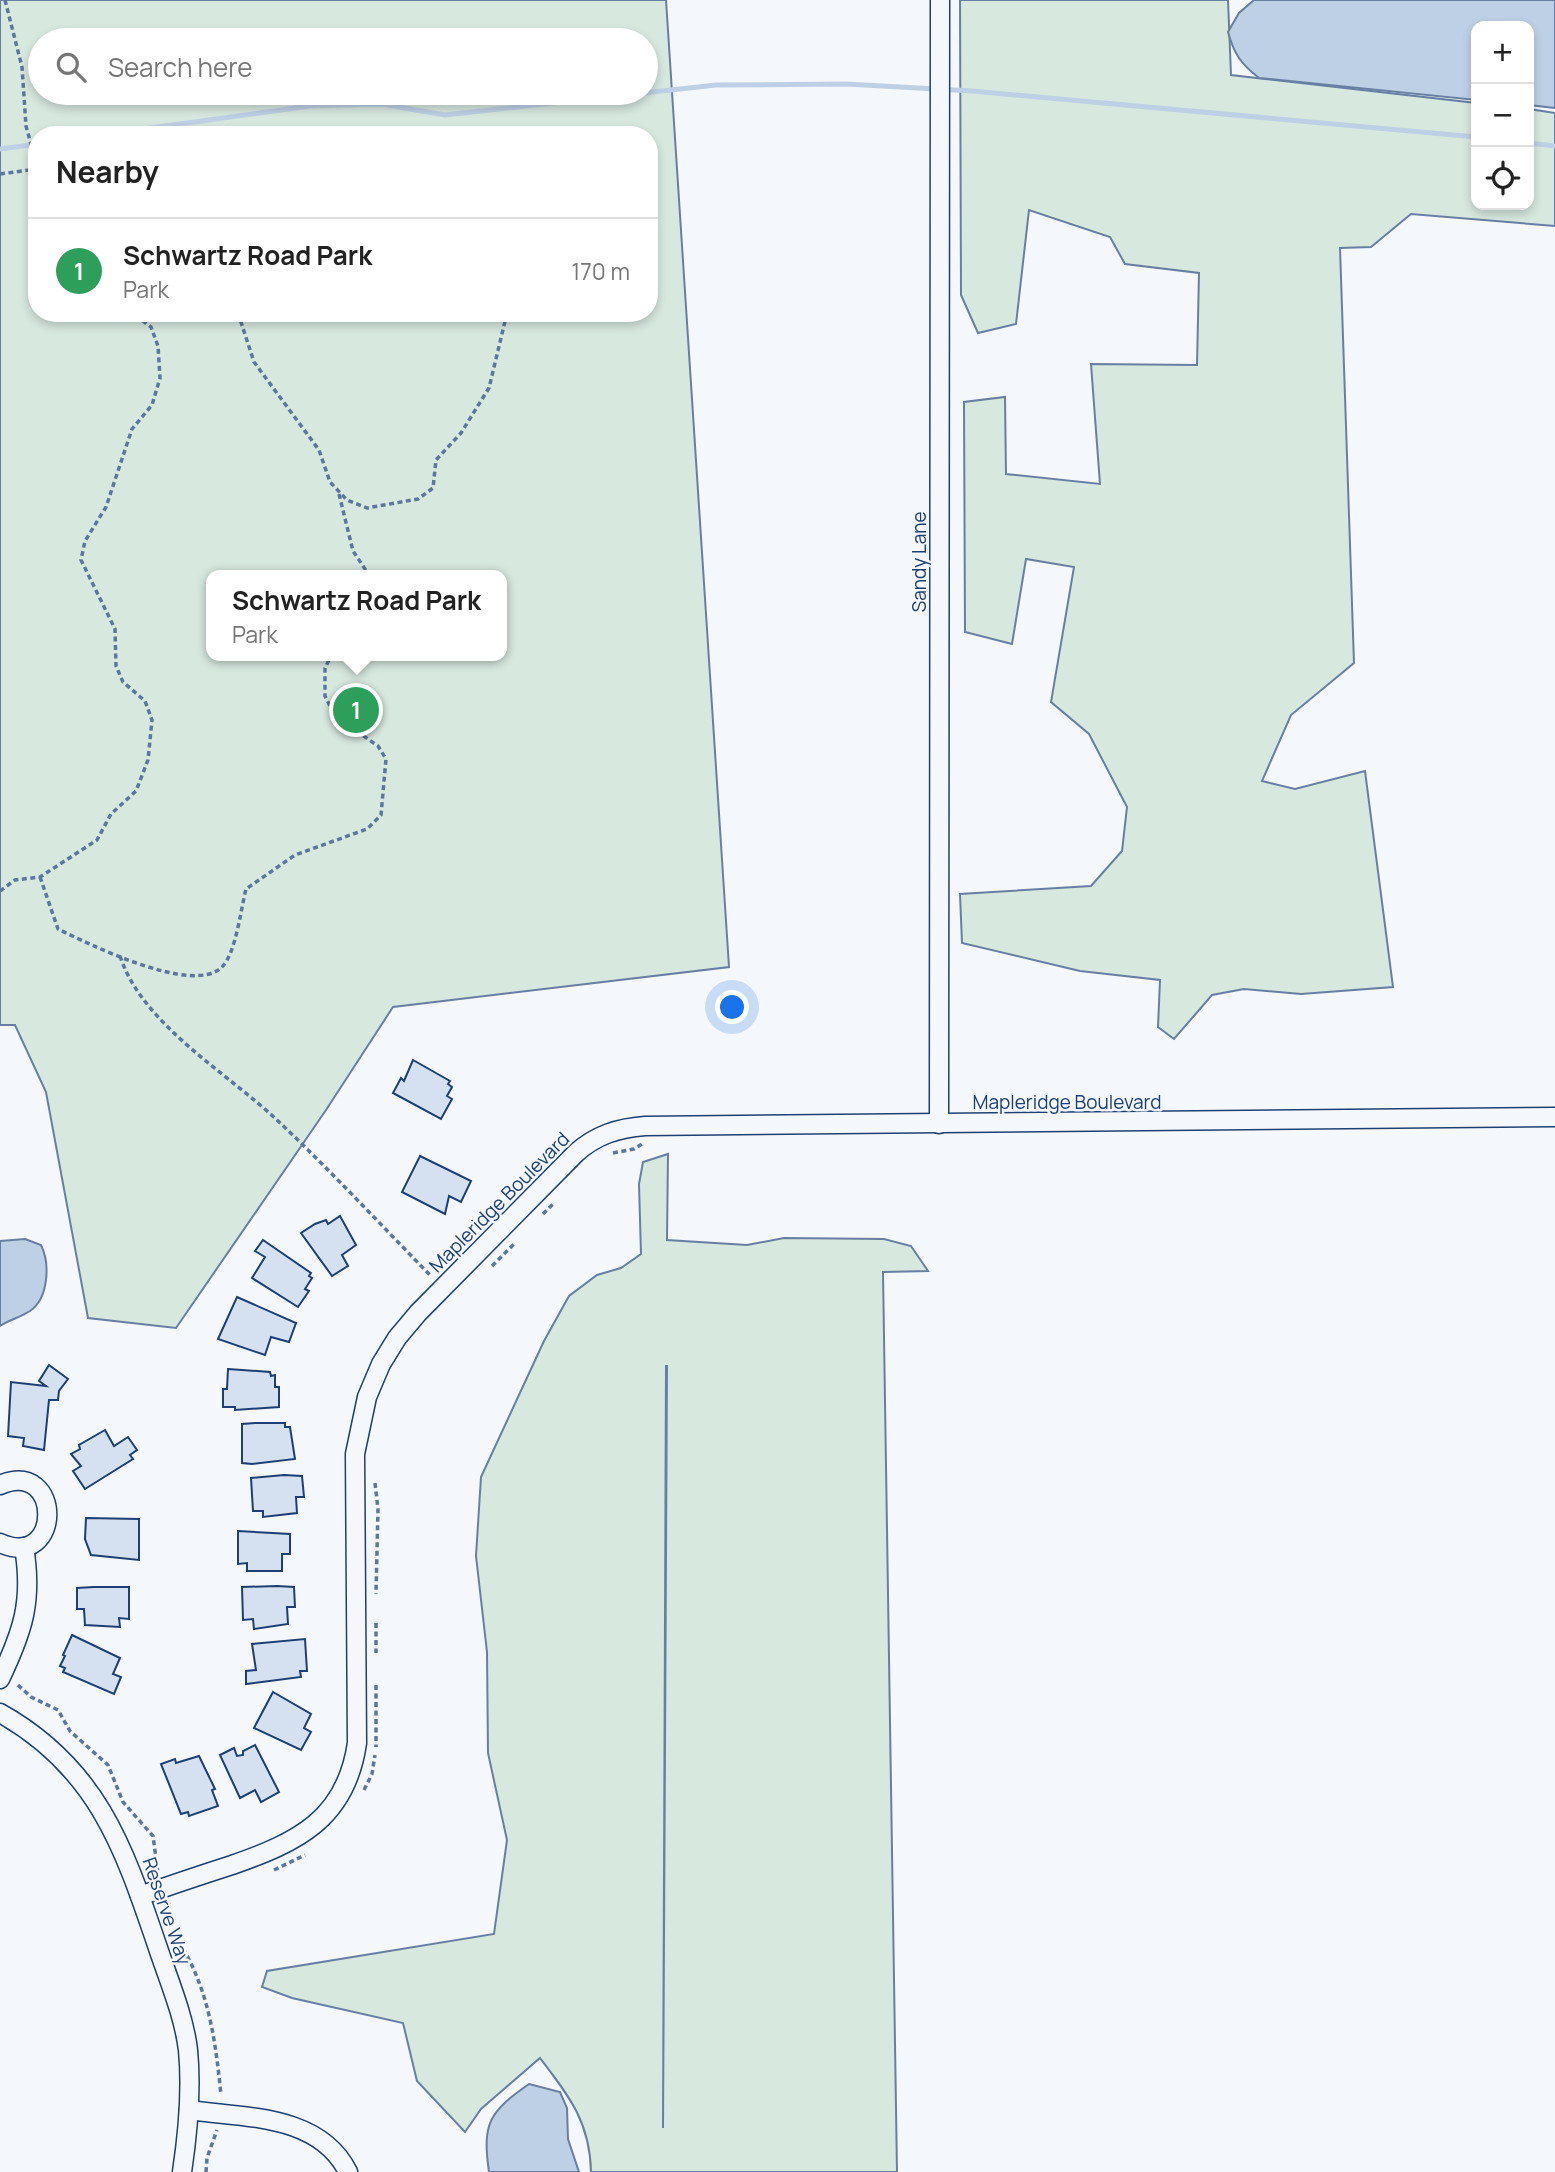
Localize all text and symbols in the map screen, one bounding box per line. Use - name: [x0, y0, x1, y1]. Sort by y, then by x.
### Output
- map controls: [1471, 21, 1534, 210]
- button: +: [1471, 21, 1534, 84]
- search box: [28, 28, 658, 105]
- icon: search: [52, 48, 90, 86]
- text: Search here: [108, 49, 253, 85]
- button: −: [1471, 84, 1534, 147]
- button: locate: [1471, 147, 1534, 210]
- text: Nearby: [56, 151, 159, 192]
- text: Schwartz Road Park: [123, 237, 372, 273]
- text: 1: [74, 255, 84, 287]
- text: 170 m: [571, 255, 630, 287]
- text: Park: [123, 273, 169, 305]
- street label: Sandy Lane: [906, 511, 932, 613]
- popup: [206, 570, 507, 661]
- text: Schwartz Road Park: [232, 582, 481, 618]
- text: Park: [232, 618, 278, 650]
- pin: 1: [333, 684, 379, 736]
- your location: [715, 990, 749, 1024]
- street label: Mapleridge Boulevard: [973, 1089, 1161, 1115]
- street label: Mapleridge Boulevard: [423, 1126, 575, 1278]
- street label: Reserve Way: [136, 1854, 198, 1968]

